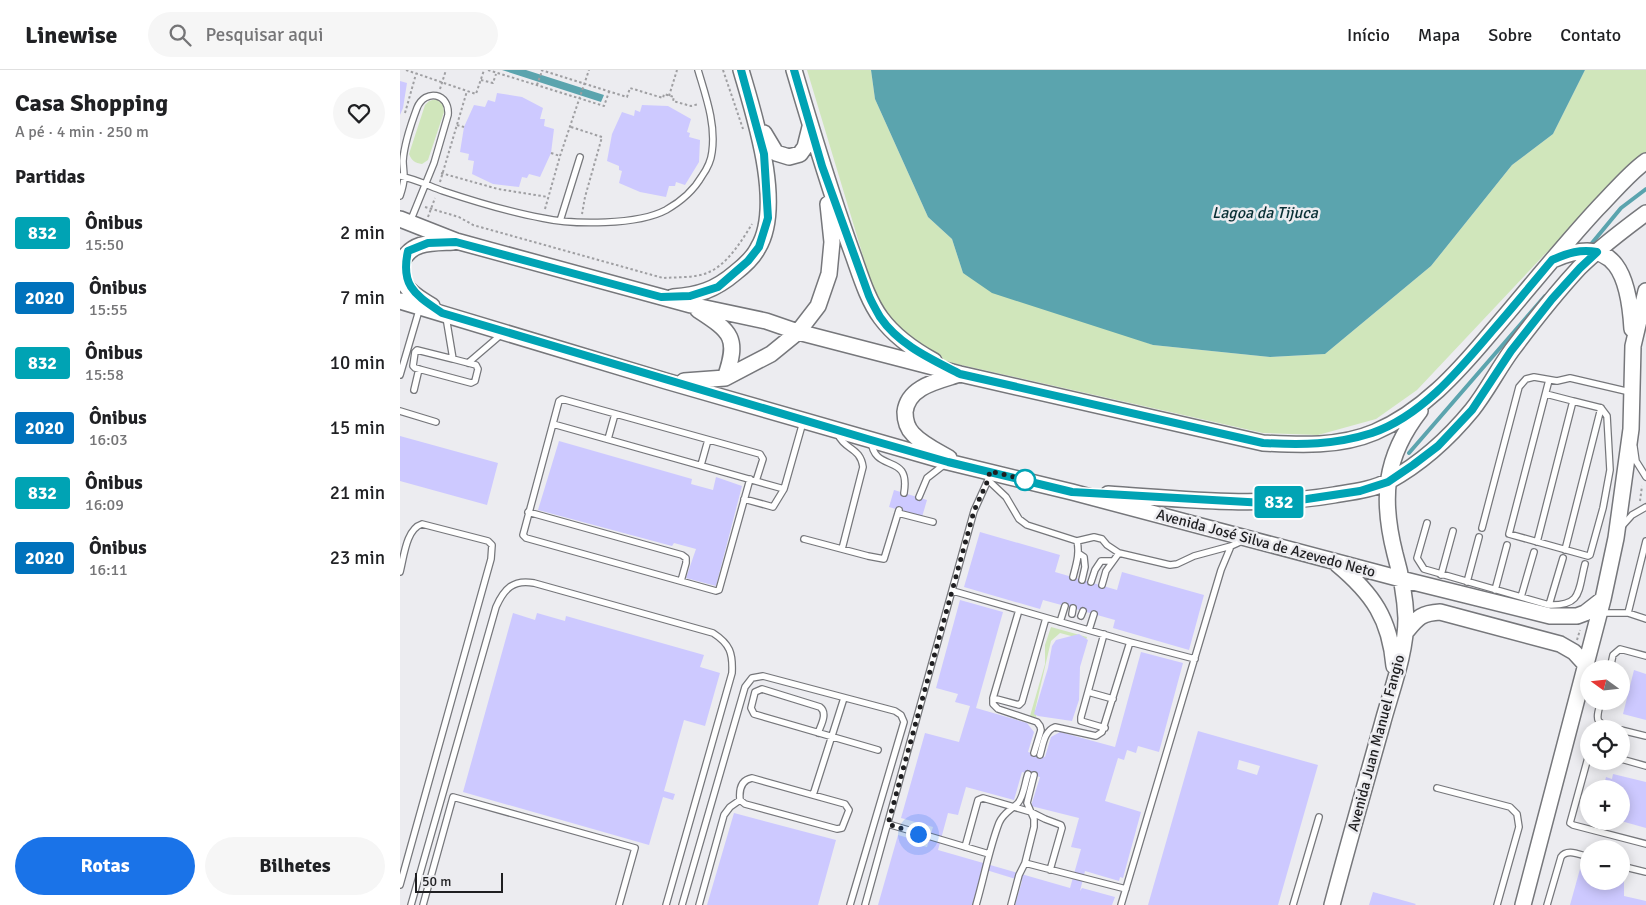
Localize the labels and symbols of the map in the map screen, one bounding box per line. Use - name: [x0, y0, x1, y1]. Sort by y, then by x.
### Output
- water label: Lagoa da Tijuca: [1212, 203, 1319, 223]
- unlabelled marker: [1014, 469, 1036, 491]
- line badge: 832: [1250, 486, 1308, 518]
- street label: Avenida José Silva de Azevedo Neto: [1155, 505, 1378, 581]
- street label: Avenida Juan Manuel Fangio: [1344, 652, 1408, 833]
- north arrow: [1580, 660, 1630, 710]
- your location: [906, 822, 931, 847]
- scale bar: [415, 870, 502, 893]

